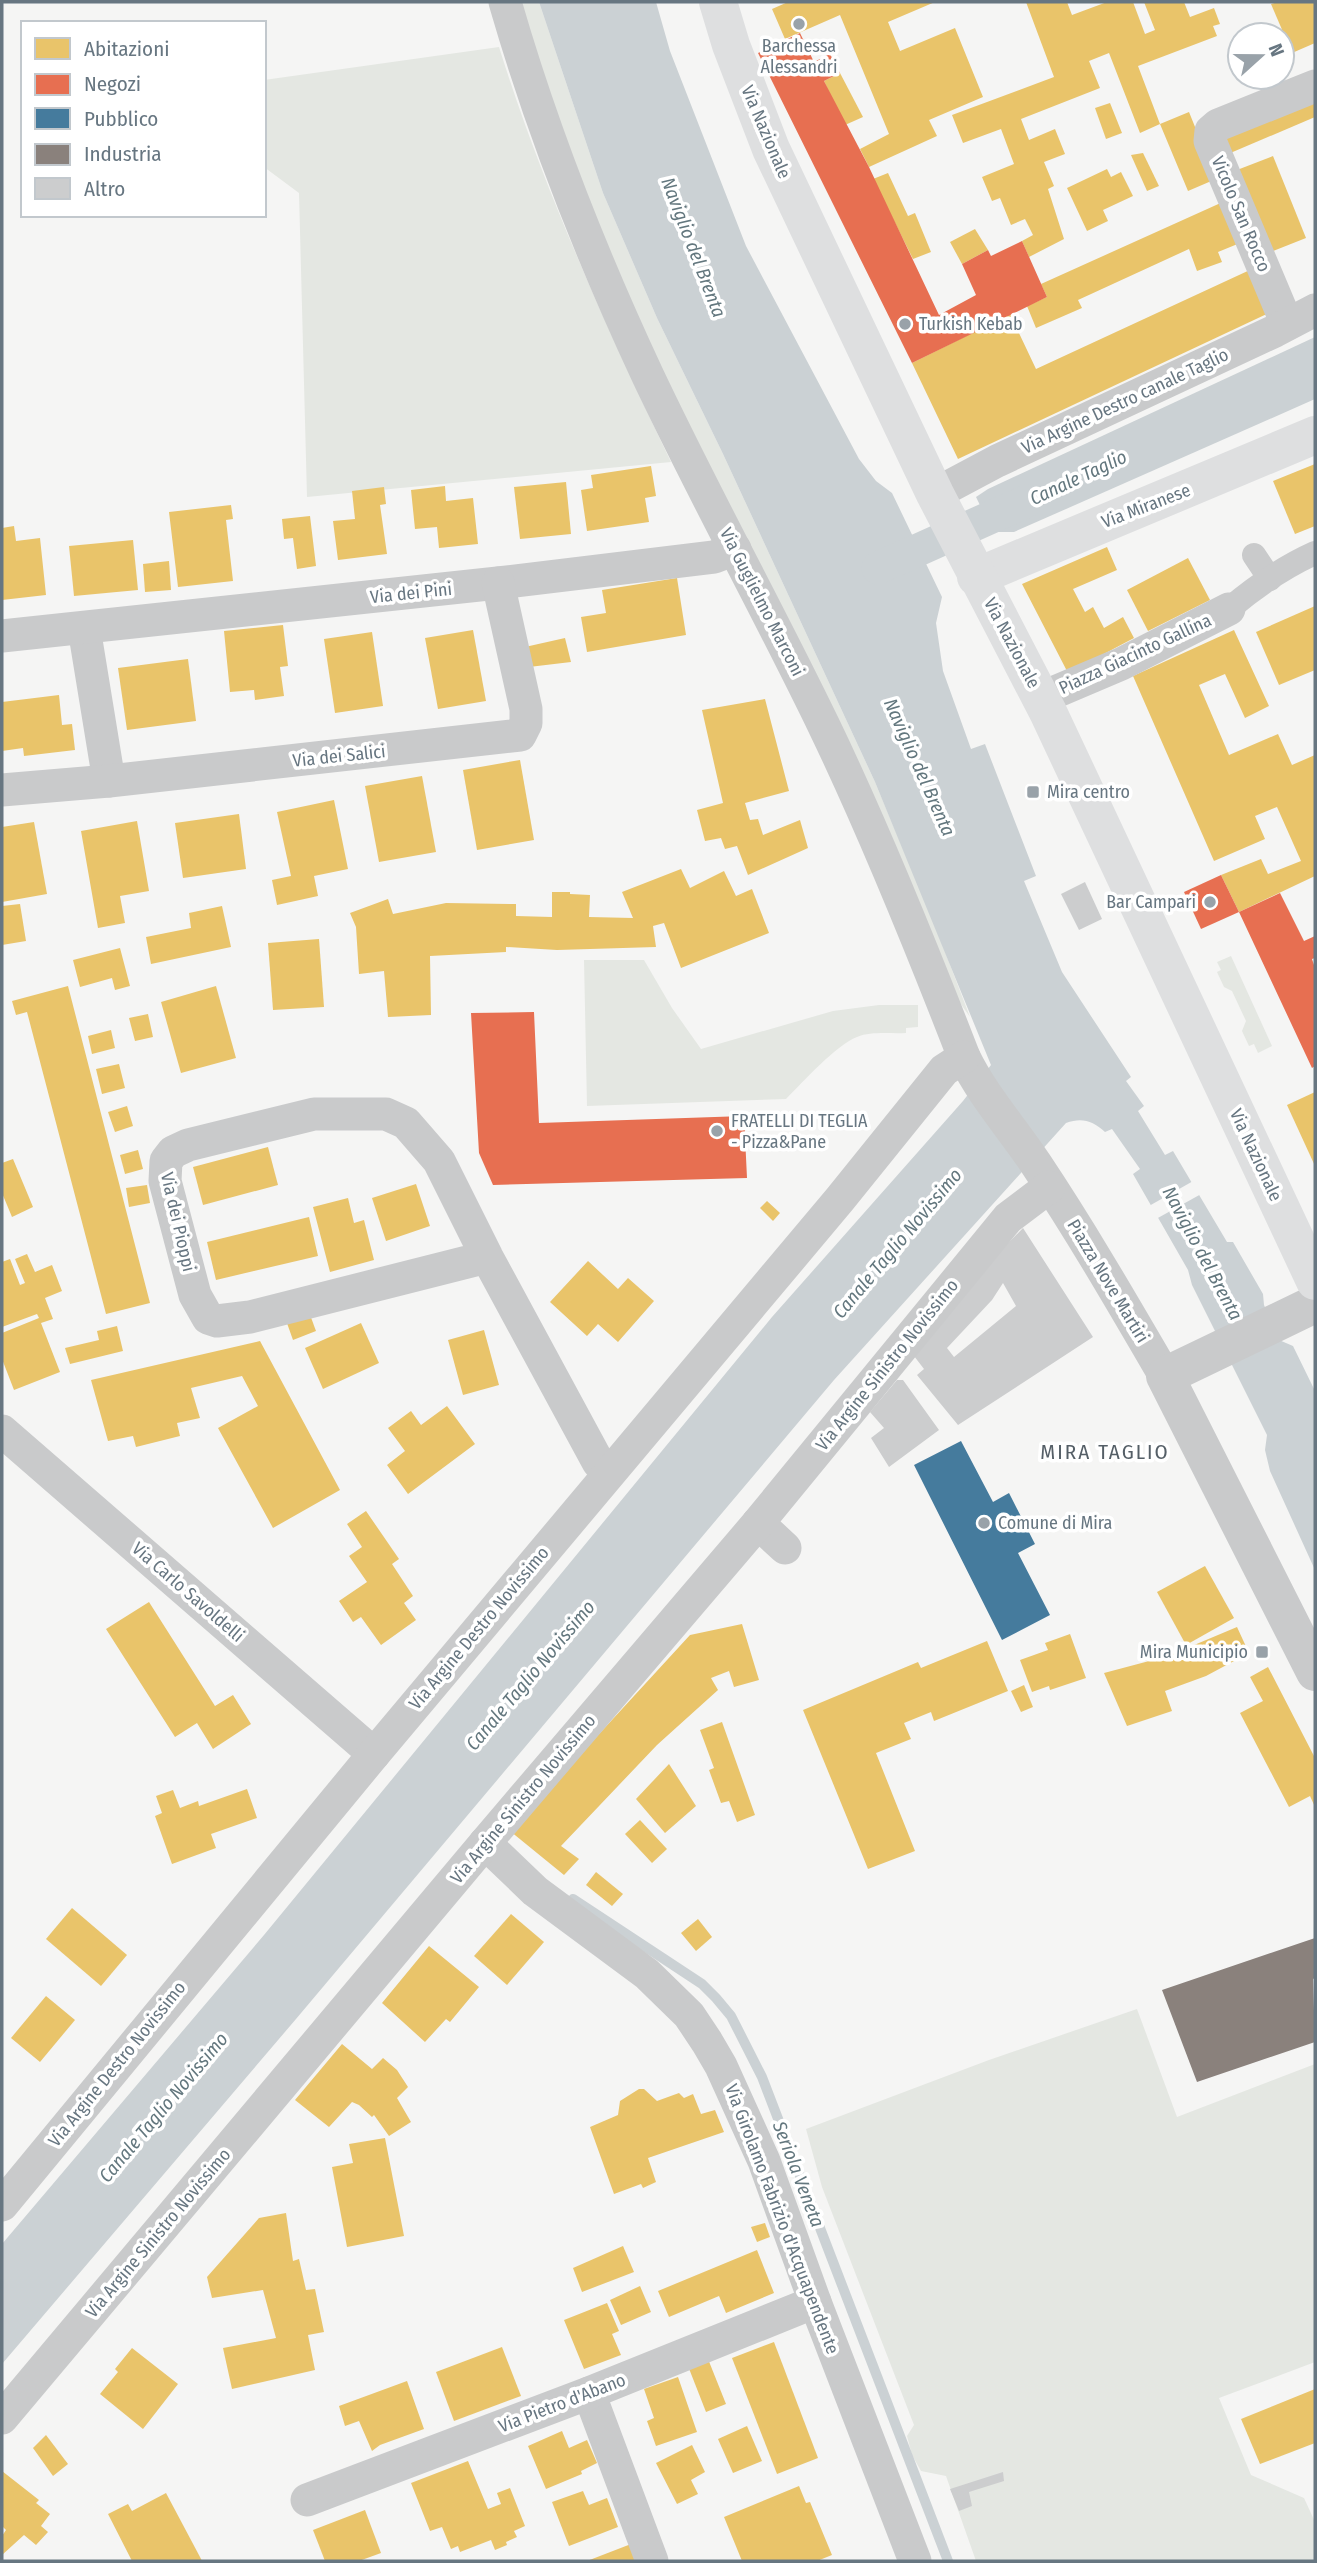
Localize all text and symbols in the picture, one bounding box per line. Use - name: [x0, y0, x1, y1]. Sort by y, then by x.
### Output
- marker: Barchessa Alessandri: [791, 16, 807, 32]
- legend: [21, 21, 266, 217]
- north arrow: [1226, 21, 1296, 91]
- place label: Barchessa Alessandri: [761, 35, 837, 78]
- text: Abitazioni: [84, 36, 170, 62]
- text: N: [1264, 41, 1289, 60]
- text: Negozi: [84, 71, 141, 97]
- street label: Via Nazionale: [736, 82, 796, 182]
- text: Pubblico: [84, 106, 158, 132]
- text: Industria: [84, 141, 162, 167]
- street label: Vicolo San Rocco: [1207, 153, 1275, 275]
- water label: Naviglio del Brenta: [656, 174, 731, 320]
- text: Altro: [84, 176, 125, 202]
- place label: Turkish Kebab: [919, 313, 1023, 335]
- marker: Turkish Kebab: [897, 316, 913, 332]
- street label: Via Argine Destro canale Taglio: [1018, 343, 1232, 459]
- water label: Canale Taglio: [1026, 445, 1130, 510]
- street label: Via Miranese: [1098, 479, 1194, 533]
- street label: Via Guglielmo Marconi: [715, 524, 809, 680]
- street label: Via dei Pini: [369, 578, 453, 608]
- street label: Via Nazionale: [979, 594, 1045, 692]
- street label: Piazza Giacinto Gallina: [1055, 609, 1215, 699]
- water label: Naviglio del Brenta: [879, 695, 960, 840]
- street label: Via dei Salici: [292, 740, 386, 772]
- place label: Mira centro: [1047, 781, 1130, 803]
- marker: Mira centro: [1025, 784, 1041, 800]
- place label: Bar Campari: [1106, 891, 1196, 913]
- marker: Bar Campari: [1202, 894, 1218, 910]
- street label: Via Nazionale: [1225, 1105, 1287, 1205]
- place label: FRATELLI DI TEGLIA - Pizza&Pane: [731, 1110, 868, 1153]
- marker: FRATELLI DI TEGLIA - Pizza&Pane: [709, 1123, 725, 1139]
- water label: Canale Taglio Novissimo: [828, 1164, 967, 1323]
- street label: Via dei Pioppi: [156, 1170, 200, 1274]
- water label: Naviglio del Brenta: [1158, 1182, 1247, 1324]
- street label: Piazza Nove Martiri: [1062, 1215, 1154, 1347]
- street label: Via Argine Sinistro Novissimo: [811, 1275, 963, 1455]
- district label: MIRA TAGLIO: [1040, 1439, 1170, 1465]
- place label: Comune di Mira: [998, 1512, 1113, 1534]
- marker: Comune di Mira: [976, 1515, 992, 1531]
- street label: Via Carlo Savoldelli: [127, 1537, 249, 1647]
- street label: Via Argine Destro Novissimo: [404, 1542, 554, 1714]
- water label: Canale Taglio Novissimo: [461, 1596, 600, 1755]
- place label: Mira Municipio: [1140, 1641, 1248, 1663]
- marker: Mira Municipio: [1254, 1644, 1270, 1660]
- street label: Via Argine Sinistro Novissimo: [446, 1710, 600, 1888]
- street label: Via Argine Destro Novissimo: [44, 1977, 190, 2151]
- water label: Canale Taglio Novissimo: [94, 2028, 233, 2187]
- street label: Via Girolamo Fabrizio d'Acquapendente: [720, 2081, 844, 2357]
- water label: Seriola Veneta: [767, 2117, 829, 2230]
- street label: Via Argine Sinistro Novissimo: [81, 2144, 235, 2322]
- street label: Via Pietro d'Abano: [495, 2369, 629, 2437]

